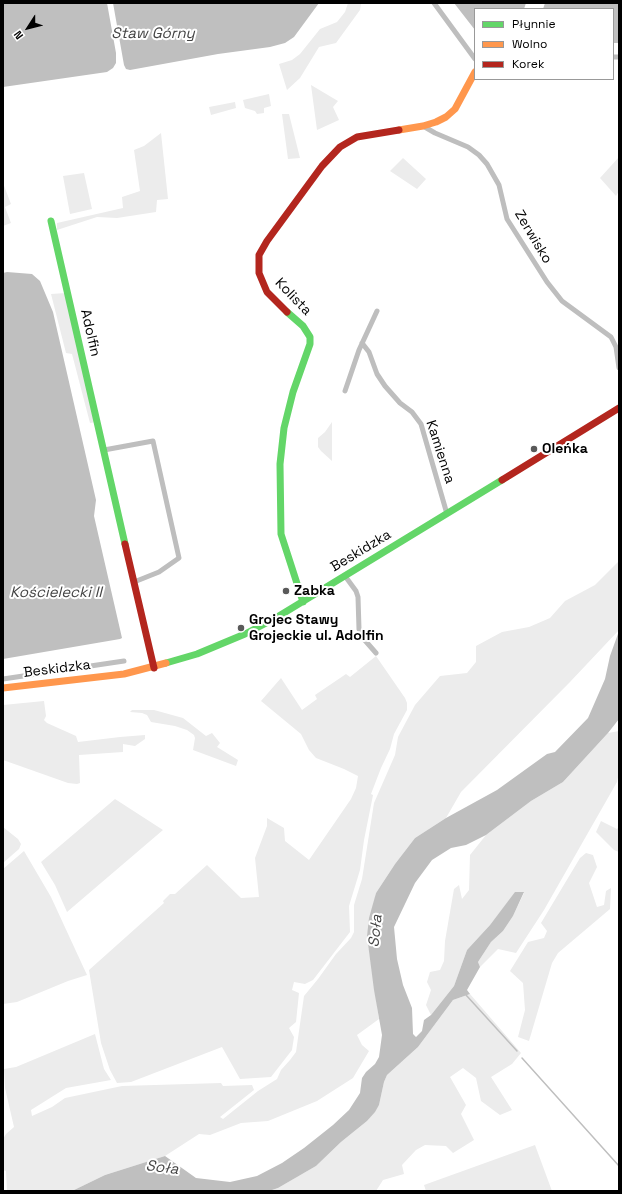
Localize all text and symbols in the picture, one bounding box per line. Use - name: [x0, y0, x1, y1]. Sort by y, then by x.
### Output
- north arrow: [8, 8, 48, 48]
- legend: [474, 8, 614, 80]
- text: Płynnie: [512, 16, 556, 32]
- water label: Staw Górny: [111, 25, 195, 43]
- text: N: [10, 28, 26, 42]
- text: Wolno: [512, 36, 547, 52]
- text: Korek: [512, 56, 544, 72]
- street label: Zerwisko: [511, 207, 555, 267]
- street label: Kolista: [271, 275, 315, 319]
- street label: Adolfin: [76, 308, 104, 358]
- street label: Kamienna: [422, 418, 458, 486]
- place label: Oleńka: [542, 441, 588, 457]
- marker: Oleńka: [529, 444, 539, 454]
- street label: Beskidzka: [328, 526, 394, 576]
- place label: Zabka: [294, 583, 335, 599]
- water label: Kościelecki II: [10, 584, 102, 602]
- marker: Zabka: [281, 586, 291, 596]
- place label: Grojec Stawy Grojeckie ul. Adolfin: [249, 612, 384, 644]
- marker: Grojec Stawy Grojeckie ul. Adolfin: [236, 623, 246, 633]
- street label: Beskidzka: [22, 657, 92, 681]
- water label: Soła: [365, 914, 387, 948]
- water label: Soła: [145, 1157, 179, 1179]

